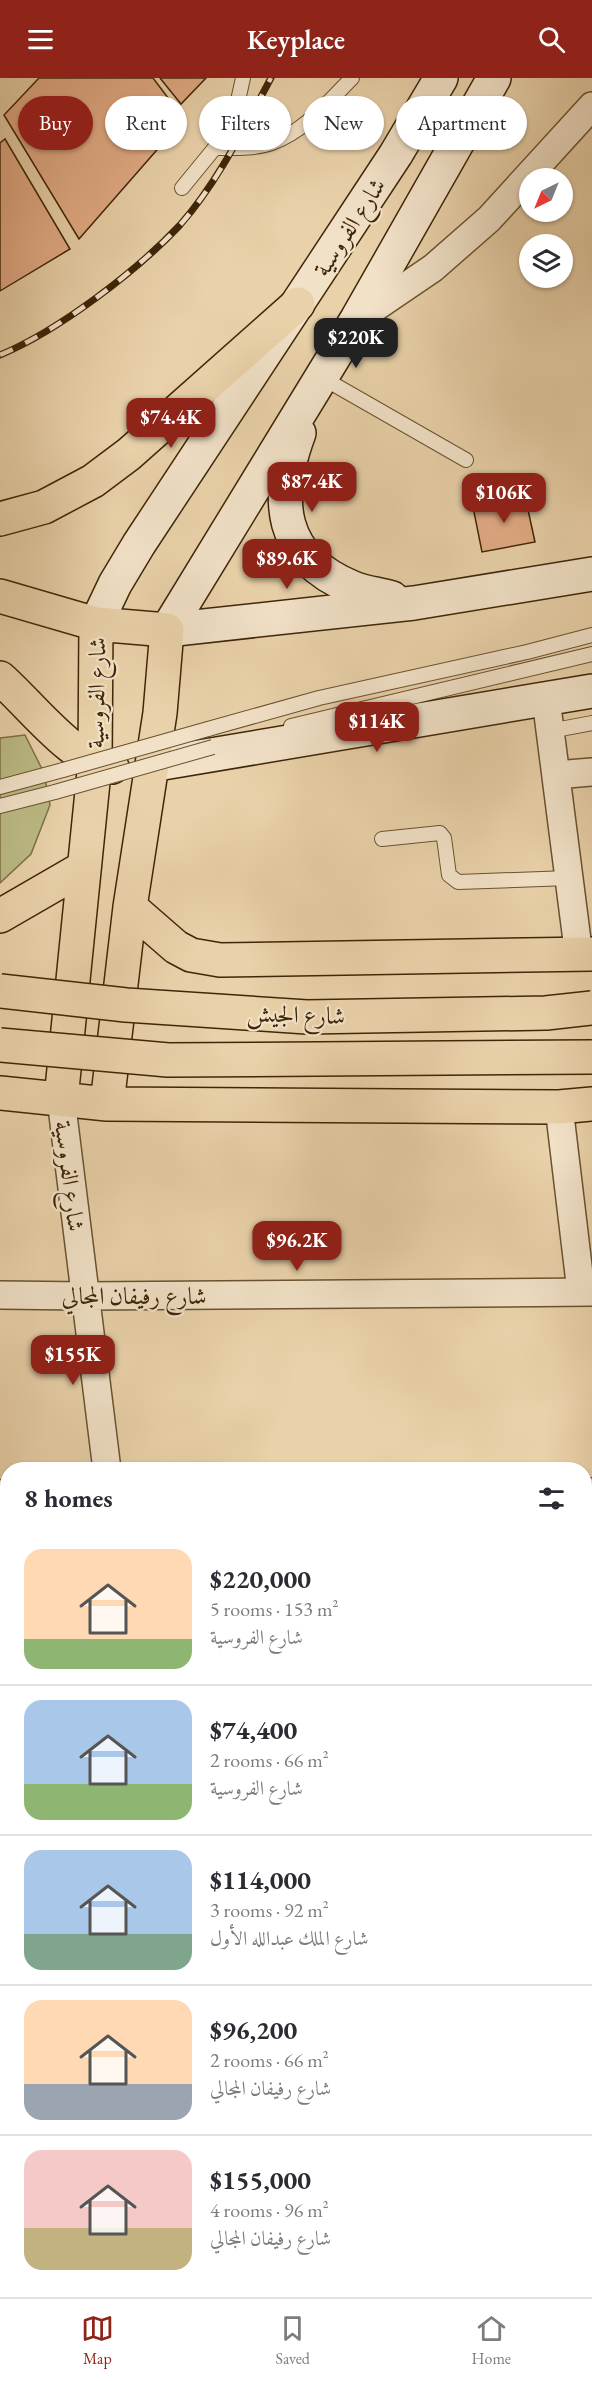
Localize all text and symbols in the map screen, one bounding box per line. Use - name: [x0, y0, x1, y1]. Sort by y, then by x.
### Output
- text: Keyplace: [247, 22, 345, 57]
- icon: menu: [24, 23, 57, 56]
- icon: search: [535, 23, 568, 56]
- chip: Buy: [18, 96, 93, 150]
- chip: Rent: [105, 96, 187, 150]
- chip: Filters: [199, 96, 291, 150]
- chip: New: [303, 96, 384, 150]
- chip: Apartment: [396, 96, 527, 150]
- north arrow: [519, 168, 573, 222]
- map controls: [519, 168, 573, 288]
- street label: شارع الفروسية: [306, 172, 397, 285]
- button: layers: [519, 234, 573, 288]
- pin: $220K: [314, 318, 398, 369]
- text: $220K: [328, 324, 384, 350]
- pin: $74.4K: [122, 398, 220, 449]
- text: $74.4K: [140, 404, 202, 430]
- pin: $87.4K: [263, 462, 361, 513]
- text: $87.4K: [281, 468, 343, 494]
- pin: $106K: [462, 473, 546, 524]
- text: $106K: [476, 479, 532, 505]
- pin: $89.6K: [238, 539, 336, 590]
- text: $89.6K: [256, 545, 318, 571]
- street label: شارع الفروسية: [80, 637, 117, 749]
- pin: $114K: [335, 702, 419, 753]
- text: $114K: [349, 708, 405, 734]
- street label: شارع الجيش: [246, 997, 346, 1036]
- street label: شارع الفروسية: [43, 1119, 92, 1234]
- pin: $96.2K: [248, 1221, 346, 1272]
- text: $96.2K: [266, 1227, 328, 1253]
- street label: شارع رفيفان المجالي: [61, 1280, 207, 1316]
- pin: $155K: [31, 1335, 115, 1386]
- text: $155K: [45, 1341, 101, 1367]
- text: 8 homes: [24, 1481, 113, 1515]
- icon: filters: [535, 1482, 568, 1515]
- text: $220,000: [210, 1562, 311, 1596]
- icon: home: [72, 1573, 144, 1645]
- text: 5 rooms · 153 m²: [210, 1596, 338, 1622]
- text: شارع الفروسية: [210, 1624, 303, 1650]
- text: $74,400: [210, 1713, 297, 1747]
- icon: home: [72, 1724, 144, 1796]
- text: 2 rooms · 66 m²: [210, 1747, 329, 1773]
- text: شارع الفروسية: [210, 1775, 303, 1801]
- text: $114,000: [210, 1863, 311, 1897]
- icon: home: [72, 1874, 144, 1946]
- text: 3 rooms · 92 m²: [210, 1897, 329, 1923]
- text: شارع الملك عبدالله الأول: [210, 1925, 369, 1951]
- text: $96,200: [210, 2013, 297, 2047]
- icon: home: [72, 2024, 144, 2096]
- text: 2 rooms · 66 m²: [210, 2047, 329, 2073]
- text: شارع رفيفان المجالي: [210, 2075, 331, 2101]
- text: $155,000: [210, 2163, 311, 2197]
- icon: home: [72, 2174, 144, 2246]
- text: 4 rooms · 96 m²: [210, 2197, 329, 2223]
- text: شارع رفيفان المجالي: [210, 2225, 331, 2251]
- tab: Map: [81, 2312, 114, 2369]
- tab: Saved: [276, 2312, 310, 2369]
- tab: Home: [472, 2312, 511, 2369]

